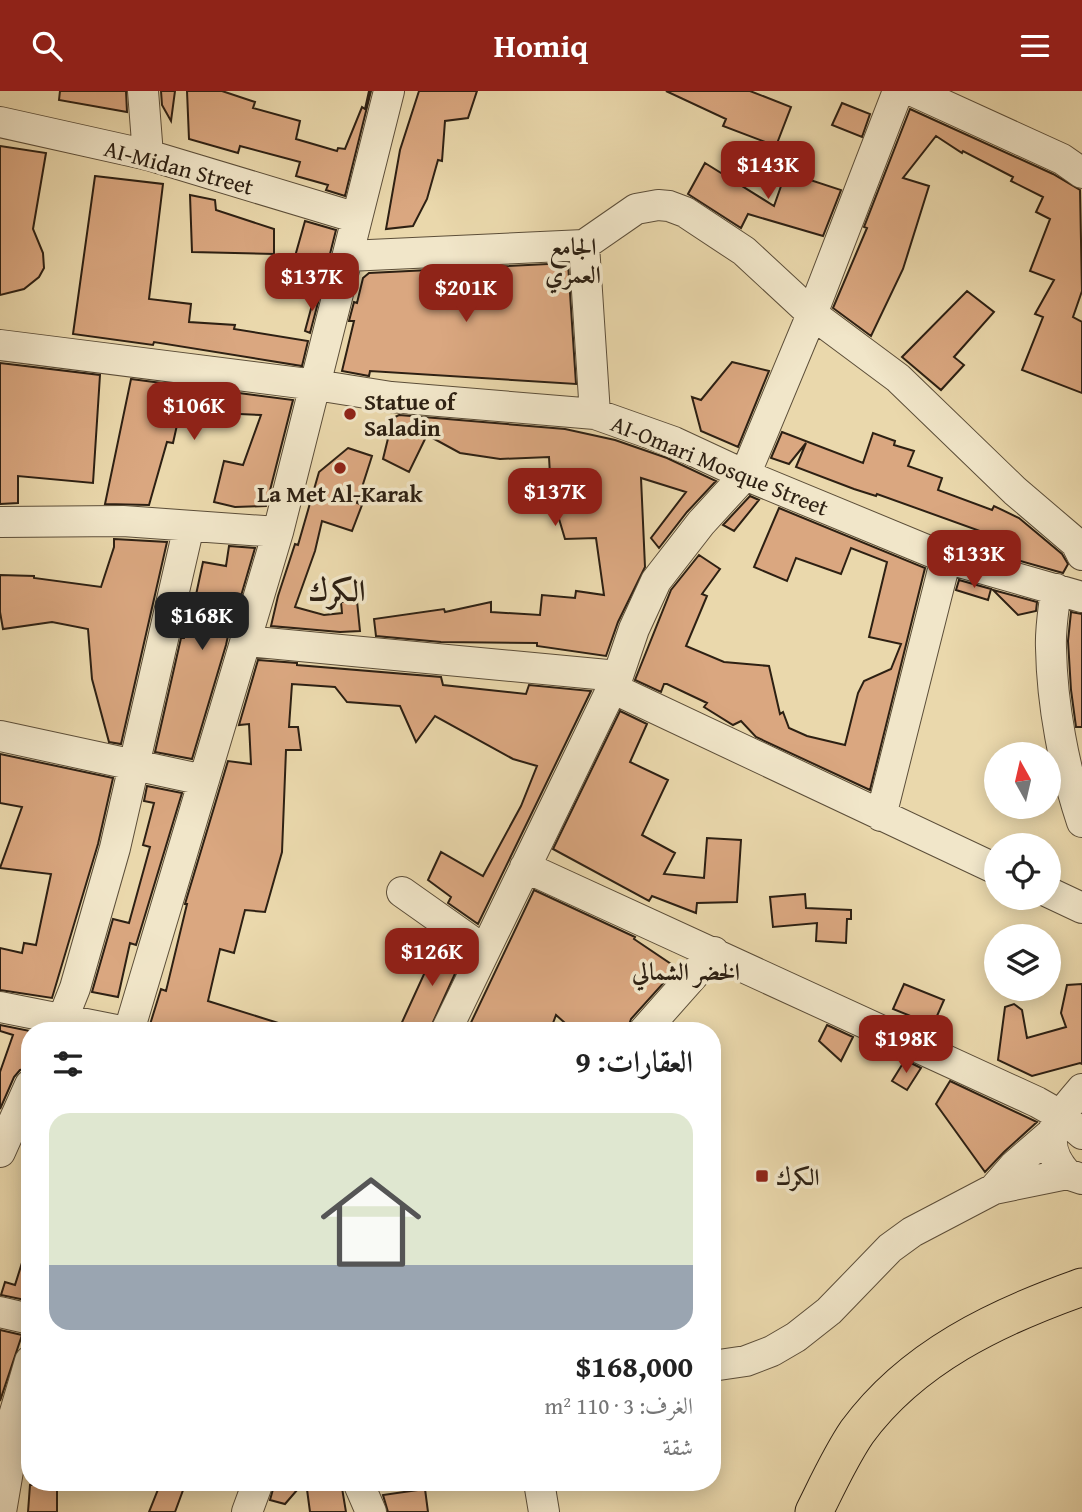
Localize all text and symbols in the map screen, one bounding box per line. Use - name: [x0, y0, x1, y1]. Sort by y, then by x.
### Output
- text: Homiq: [494, 22, 588, 69]
- icon: search: [28, 27, 66, 65]
- icon: menu: [1016, 27, 1054, 65]
- street label: AI-Midan Street: [101, 131, 257, 203]
- pin: $143K: [719, 141, 817, 201]
- text: $143K: [737, 147, 799, 180]
- district label: الجامع العمري: [545, 229, 601, 294]
- pin: $137K: [263, 253, 361, 313]
- text: $137K: [281, 259, 343, 292]
- pin: $201K: [417, 265, 515, 324]
- text: $201K: [435, 270, 497, 303]
- pin: $106K: [145, 383, 243, 442]
- place label: Statue of Saladin: [364, 385, 458, 444]
- text: $106K: [163, 388, 225, 421]
- marker: Statue of Saladin: [342, 406, 358, 422]
- street label: AI-Omari Mosque Street: [606, 406, 834, 524]
- marker: La Met Al-Karak: [332, 460, 348, 476]
- pin: $137K: [506, 469, 604, 528]
- text: $137K: [524, 474, 586, 507]
- place label: La Met Al-Karak: [257, 477, 424, 510]
- pin: $133K: [925, 531, 1023, 590]
- text: $133K: [943, 536, 1005, 569]
- district label: الكرك: [309, 568, 365, 612]
- pin: $168K: [153, 593, 251, 652]
- text: $168K: [171, 598, 233, 631]
- north arrow: [984, 742, 1060, 819]
- map controls: [984, 742, 1061, 1001]
- button: locate: [984, 833, 1061, 910]
- button: layers: [984, 924, 1061, 1001]
- pin: $126K: [383, 929, 481, 988]
- text: $126K: [401, 934, 463, 967]
- district label: الخضر الشمالي: [631, 954, 740, 991]
- pin: $198K: [857, 1016, 955, 1075]
- text: $198K: [875, 1021, 937, 1054]
- text: العقارات: 9: [575, 1039, 693, 1083]
- icon: filters: [49, 1045, 87, 1083]
- icon: home: [308, 1159, 434, 1285]
- place label: الكرك: [776, 1160, 820, 1193]
- marker: الكرك: [754, 1168, 770, 1184]
- text: $168,000: [576, 1344, 693, 1388]
- text: الغرف: 3 · 110 m²: [545, 1389, 693, 1422]
- text: شقة: [663, 1430, 693, 1463]

